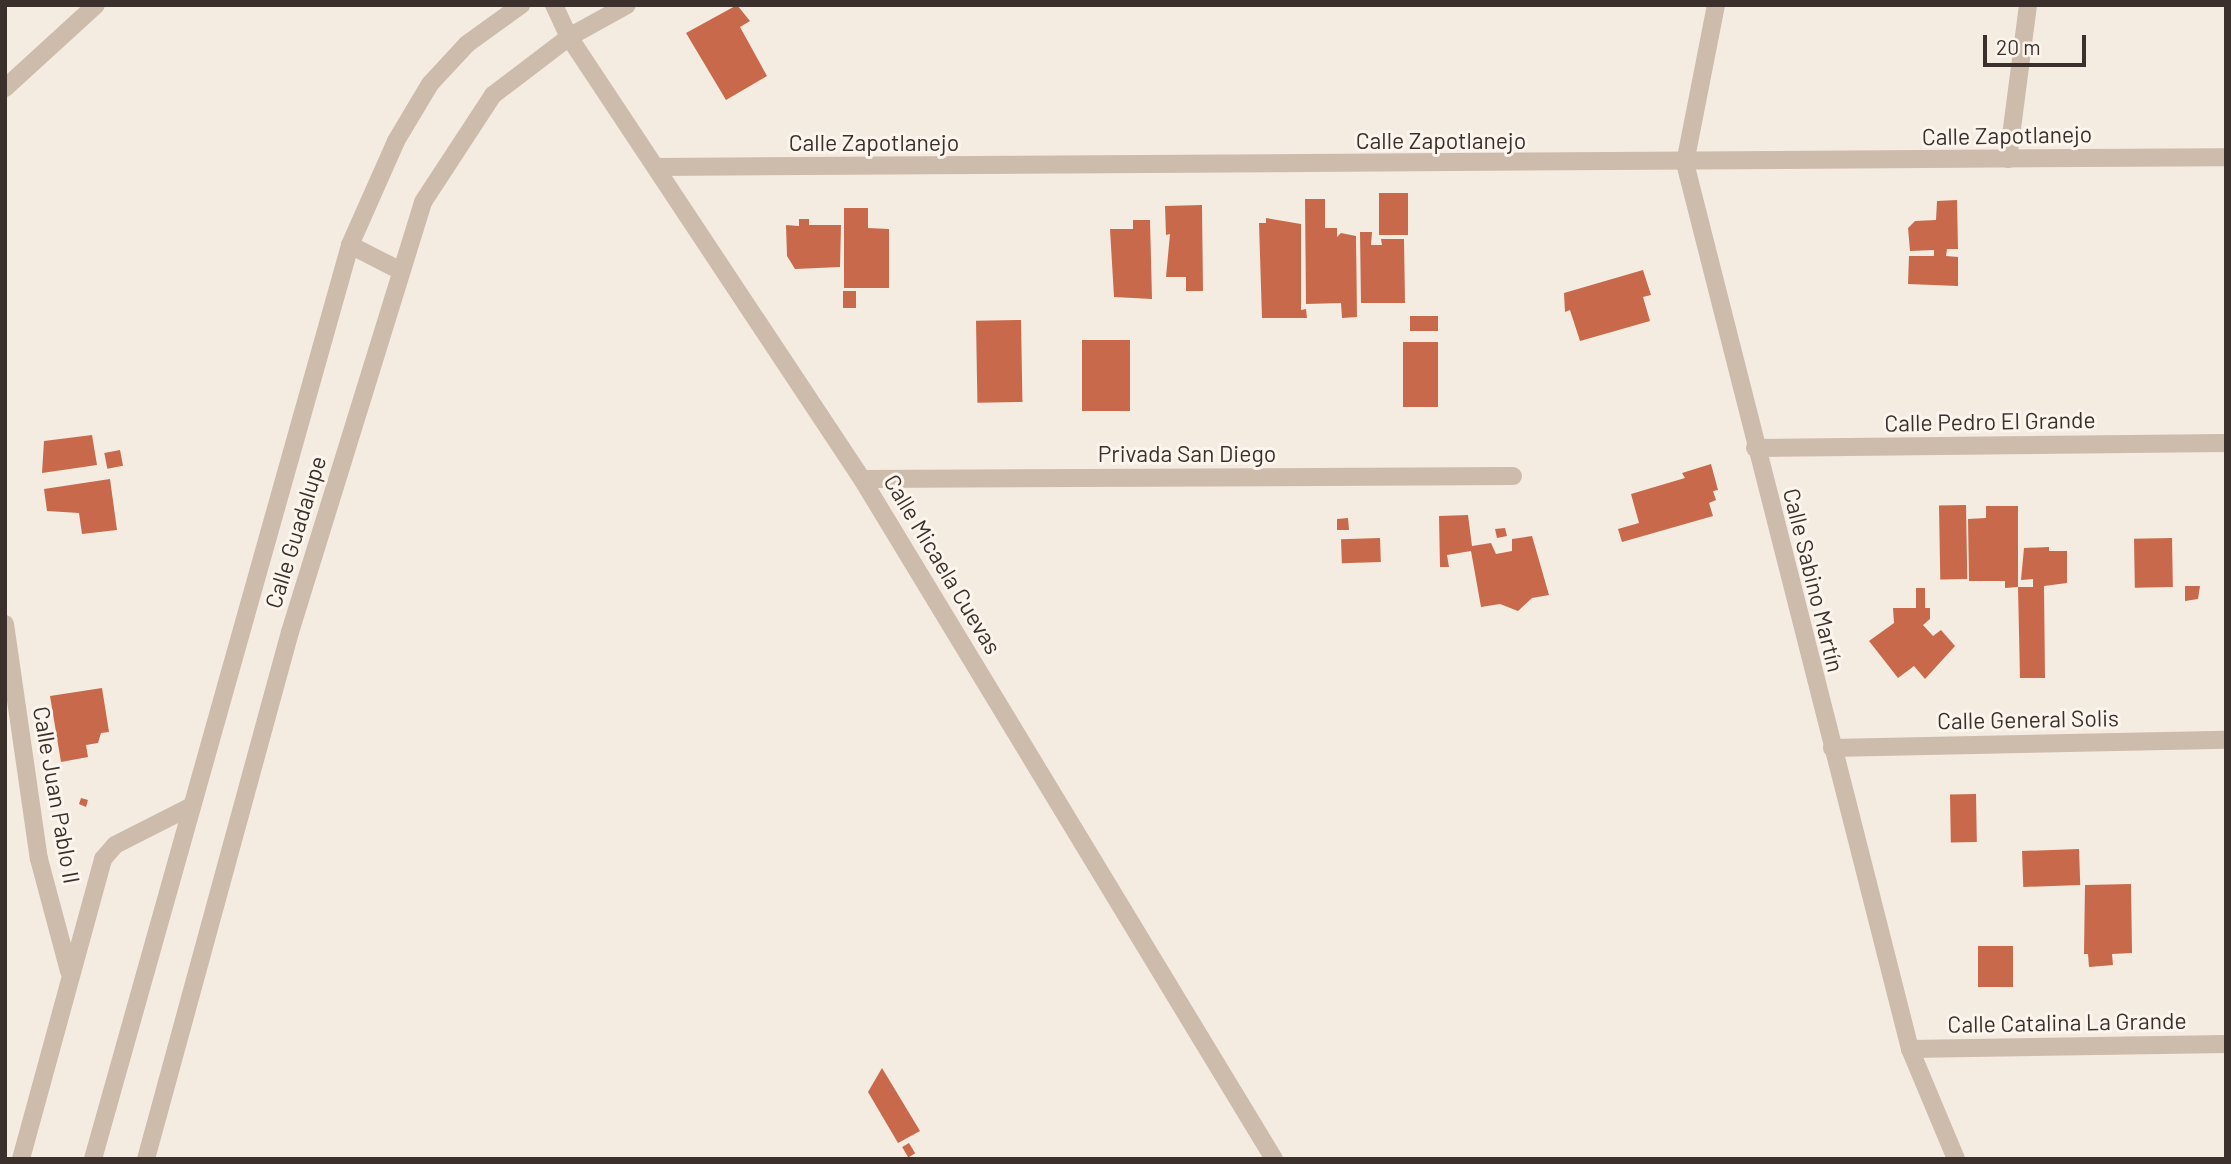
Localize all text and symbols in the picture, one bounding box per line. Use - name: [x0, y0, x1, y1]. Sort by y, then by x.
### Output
- scale bar: [1986, 21, 2089, 65]
- text: 20 m: [1996, 34, 2041, 59]
- street label: Calle Zapotlanejo: [1922, 120, 2092, 150]
- street label: Calle Zapotlanejo: [1356, 126, 1526, 154]
- street label: Calle Zapotlanejo: [789, 128, 959, 156]
- street label: Calle Pedro El Grande: [1884, 405, 2096, 437]
- street label: Privada San Diego: [1098, 439, 1276, 467]
- street label: Calle Guadalupe: [259, 452, 331, 612]
- street label: Calle Micaela Cuevas: [878, 469, 1008, 659]
- street label: Calle Sabino Martín: [1778, 485, 1850, 675]
- street label: Calle Juan Pablo II: [28, 704, 86, 886]
- street label: Calle General Solis: [1937, 704, 2119, 734]
- street label: Calle Catalina La Grande: [1947, 1006, 2187, 1038]

